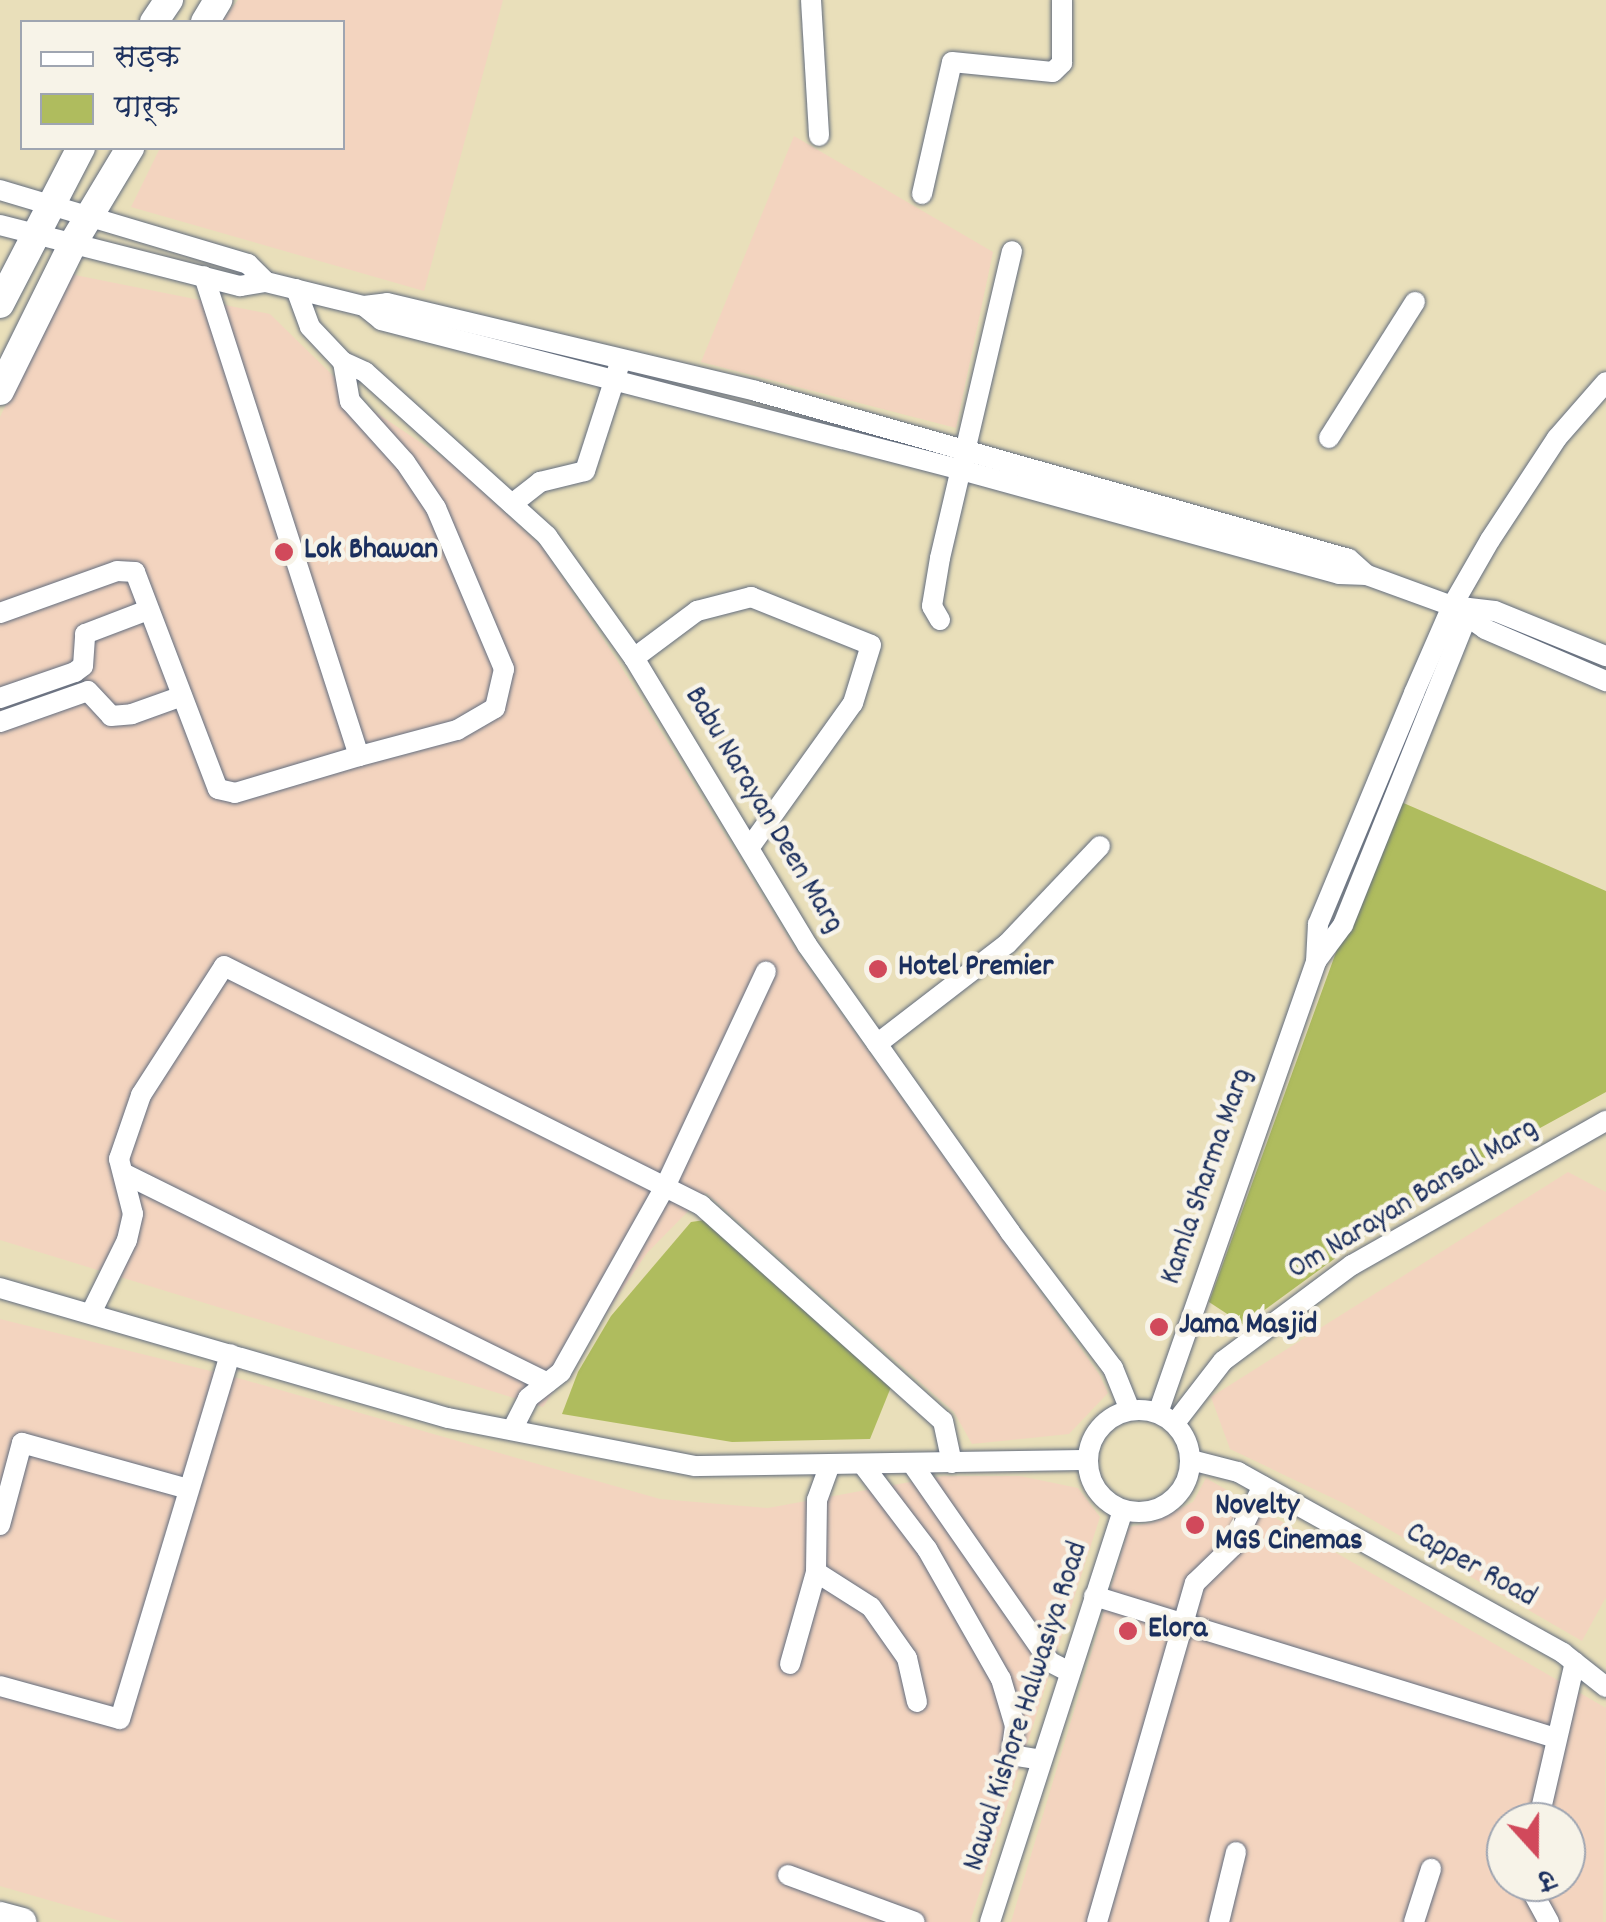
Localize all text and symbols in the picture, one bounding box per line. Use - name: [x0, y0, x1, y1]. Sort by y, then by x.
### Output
- legend: [20, 20, 345, 150]
- text: सड़क: [114, 38, 180, 81]
- text: पार्क: [114, 88, 179, 131]
- place label: Lok Bhawan: [304, 534, 438, 570]
- marker: Lok Bhawan: [273, 541, 295, 563]
- street label: Babu Narayan Deen Marg: [674, 681, 850, 941]
- place label: Hotel Premier: [898, 951, 1053, 987]
- marker: Hotel Premier: [867, 958, 889, 980]
- street label: Kamla Sharma Marg: [1155, 1064, 1263, 1290]
- street label: Om Narayan Bansal Marg: [1283, 1112, 1545, 1290]
- place label: Jama Masjid: [1179, 1309, 1317, 1345]
- marker: Jama Masjid: [1148, 1316, 1170, 1338]
- place label: Novelty MGS Cinemas: [1215, 1490, 1363, 1560]
- marker: Novelty MGS Cinemas: [1184, 1514, 1206, 1536]
- street label: Capper Road: [1398, 1516, 1542, 1618]
- street label: Nawal Kishore Halwasiya Road: [958, 1538, 1098, 1876]
- place label: Elora: [1148, 1613, 1207, 1649]
- marker: Elora: [1117, 1620, 1139, 1642]
- north arrow: [1486, 1802, 1586, 1902]
- text: उ: [1531, 1857, 1561, 1900]

